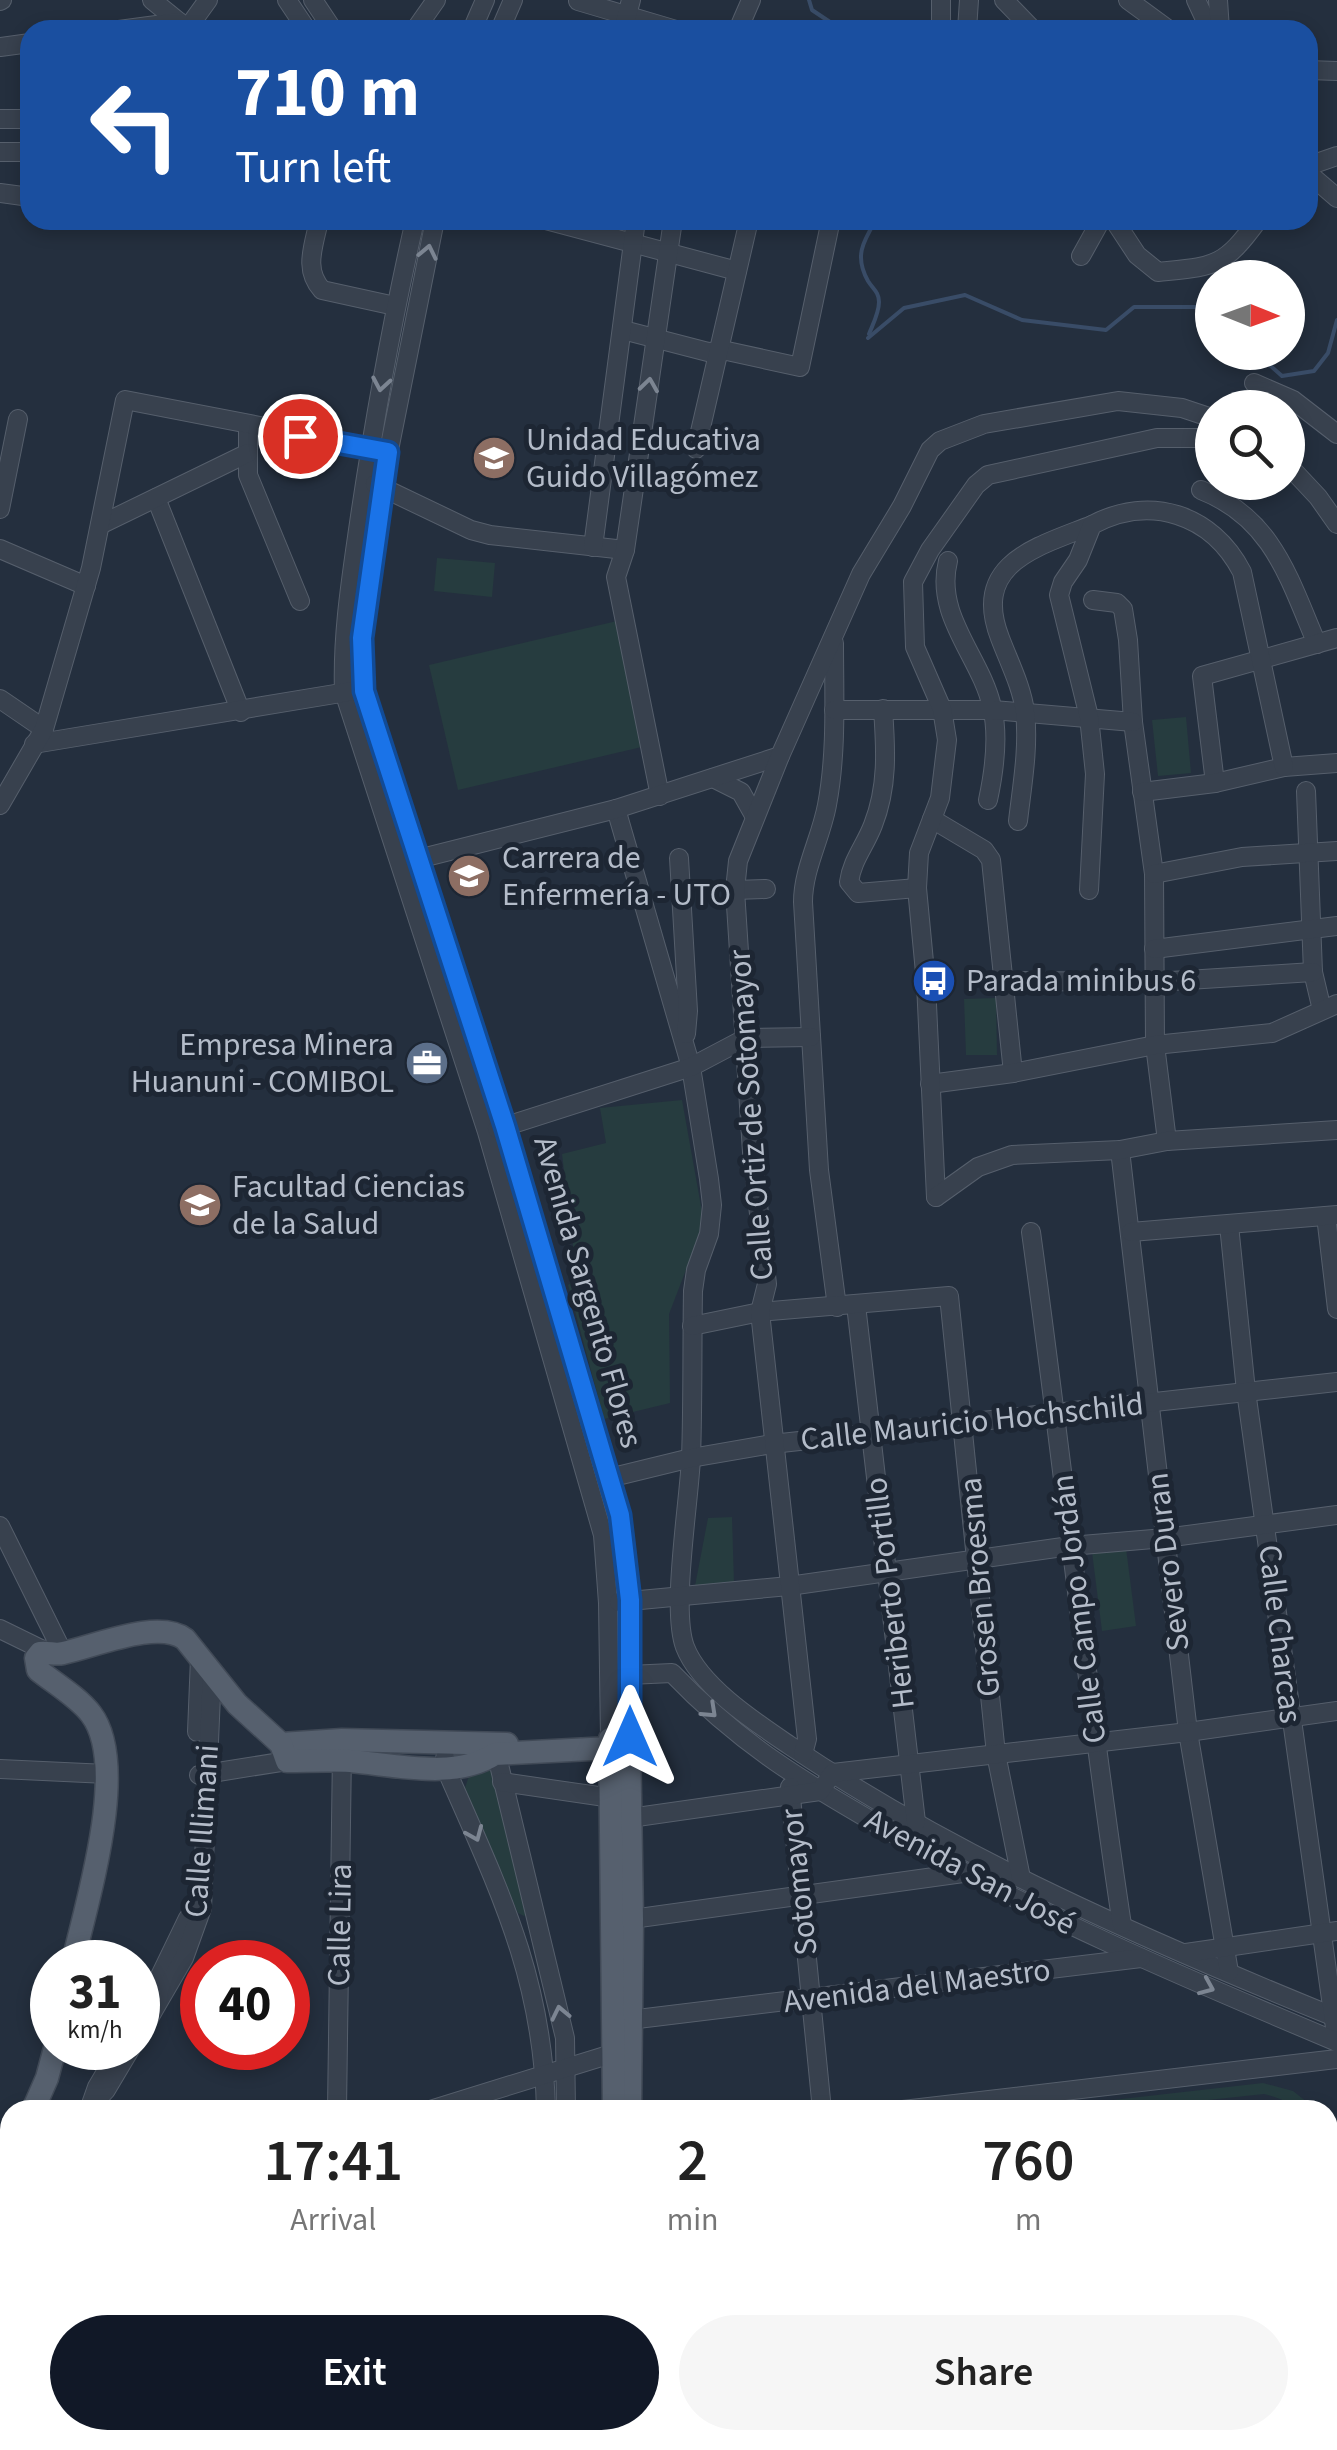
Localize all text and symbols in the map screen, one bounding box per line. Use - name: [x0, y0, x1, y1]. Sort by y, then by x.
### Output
- text: 710 m: [235, 43, 420, 143]
- icon: left: [70, 60, 200, 190]
- text: Turn left: [235, 136, 391, 200]
- one-way arrow: [416, 244, 437, 261]
- north arrow: [1195, 260, 1305, 370]
- map controls: [1195, 260, 1305, 500]
- one-way arrow: [371, 376, 392, 392]
- one-way arrow: [638, 376, 659, 393]
- button: search: [1195, 390, 1305, 500]
- pin: [258, 394, 343, 479]
- icon: arrive: [273, 409, 328, 464]
- place label: Unidad Educativa Guido Villagómez: [526, 417, 761, 500]
- school or university icon: Unidad Educativa Guido Villagómez: [471, 435, 517, 481]
- place label: Carrera de Enfermería - UTO: [502, 835, 731, 918]
- school or university icon: Carrera de Enfermería - UTO: [446, 853, 492, 899]
- street label: Calle Ortiz de Sotomayor: [716, 947, 786, 1282]
- bus stop icon: Parada minibus 6: [911, 958, 957, 1004]
- place label: Parada minibus 6: [966, 958, 1196, 1004]
- place label: Empresa Minera Huanuni - COMIBOL: [131, 1022, 394, 1105]
- office icon: Empresa Minera Huanuni - COMIBOL: [404, 1040, 450, 1086]
- street label: Avenida Sargento Flores: [522, 1131, 654, 1453]
- place label: Facultad Ciencias de la Salud: [232, 1164, 465, 1247]
- school or university icon: Facultad Ciencias de la Salud: [177, 1182, 223, 1228]
- street label: Calle Mauricio Hochschild: [798, 1381, 1146, 1463]
- street label: Severo Duran: [1134, 1470, 1202, 1654]
- street label: Calle Campo Jordán: [1040, 1472, 1118, 1746]
- street label: Heriberto Portillo: [853, 1475, 927, 1711]
- street label: Grosen Broesma: [948, 1475, 1012, 1699]
- street label: Calle Charcas: [1246, 1542, 1314, 1726]
- position arrow: [578, 1685, 682, 1789]
- one-way arrow: [699, 1700, 717, 1718]
- street label: Calle Illimani: [173, 1743, 231, 1919]
- street label: Avenida San José: [857, 1797, 1083, 1947]
- street label: Sotomayor: [768, 1805, 830, 1958]
- one-way arrow: [463, 1824, 483, 1842]
- street label: Calle Lira: [316, 1863, 364, 1987]
- speed limit sign: 40: [180, 1940, 310, 2070]
- street label: Avenida del Maestro: [781, 1947, 1053, 2025]
- text: 31: [69, 1957, 121, 2028]
- one-way arrow: [1197, 1975, 1215, 1995]
- one-way arrow: [551, 2005, 572, 2022]
- text: km/h: [67, 2012, 123, 2048]
- text: 17:41: [264, 2119, 403, 2204]
- text: 2: [677, 2119, 708, 2204]
- text: 760: [982, 2119, 1074, 2204]
- text: Arrival: [290, 2197, 376, 2243]
- text: min: [667, 2197, 719, 2243]
- text: m: [1015, 2197, 1042, 2243]
- button: Exit: [50, 2315, 659, 2430]
- button: Share: [679, 2315, 1288, 2430]

